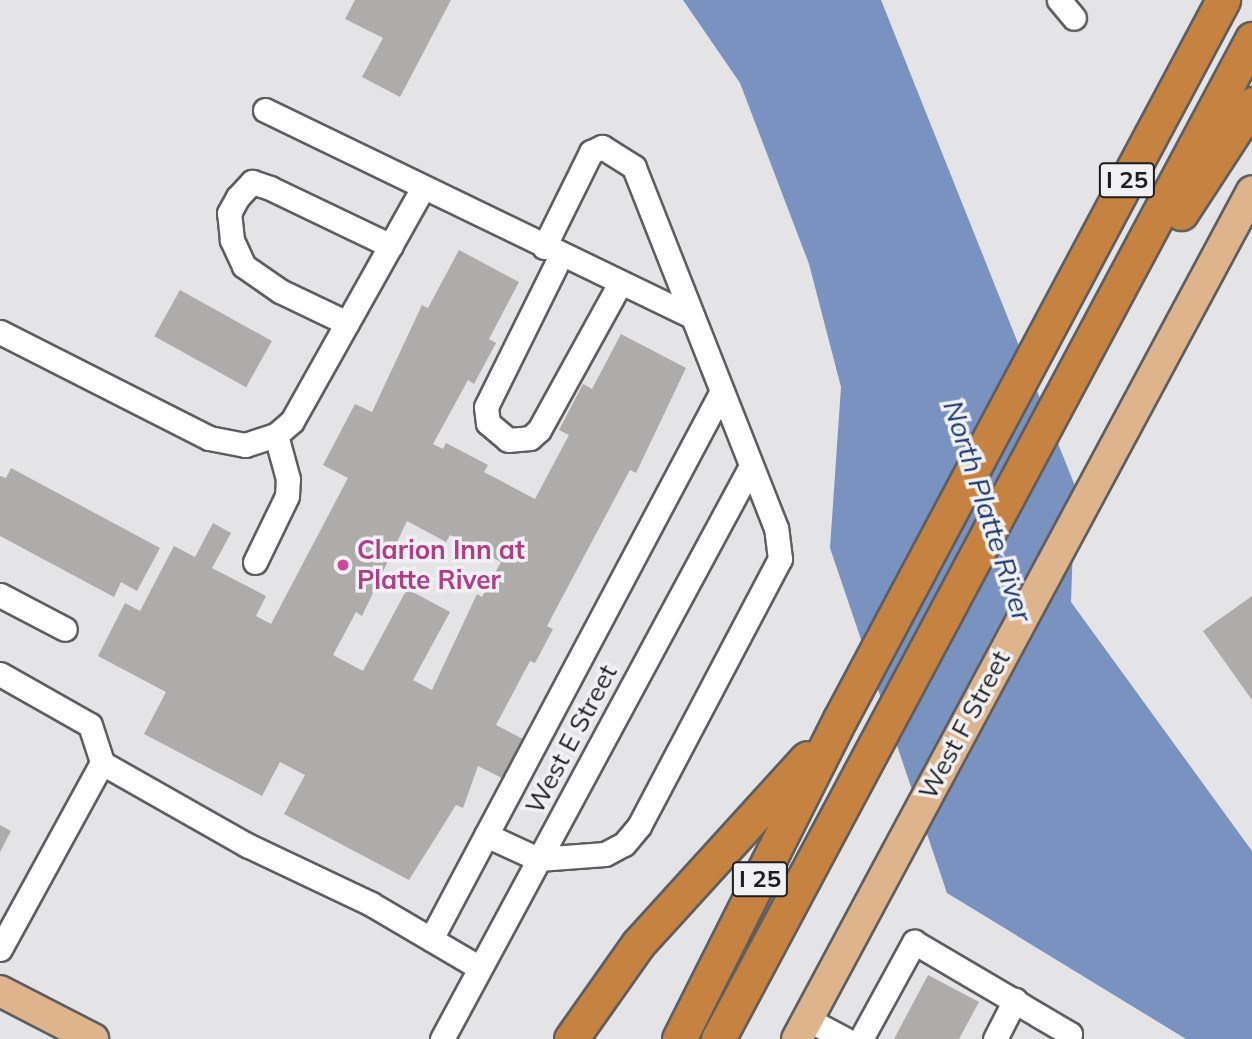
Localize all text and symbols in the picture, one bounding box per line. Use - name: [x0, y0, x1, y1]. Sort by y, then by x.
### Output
- road number: I 25: [1097, 160, 1157, 200]
- water label: North Platte River: [936, 396, 1040, 626]
- place label: Clarion Inn at Platte River: [357, 534, 525, 596]
- marker: Clarion Inn at Platte River: [335, 557, 351, 573]
- street label: West F Street: [912, 646, 1016, 804]
- street label: West E Street: [519, 659, 623, 819]
- road number: I 25: [730, 858, 790, 900]

